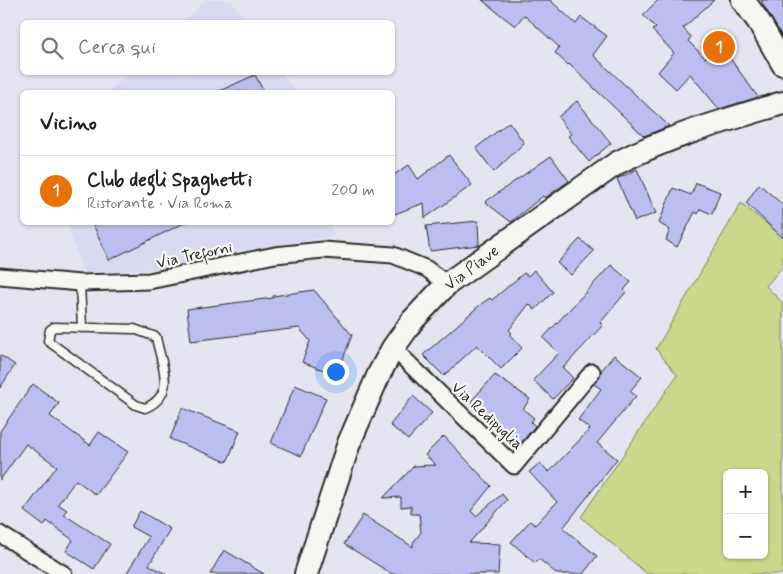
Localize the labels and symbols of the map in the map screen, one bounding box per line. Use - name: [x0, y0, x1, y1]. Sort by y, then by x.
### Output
- pin: 1: [703, 28, 735, 66]
- street label: Via Treforni: [154, 237, 235, 276]
- street label: Via Piave: [440, 241, 503, 296]
- your location: [323, 359, 349, 385]
- street label: Via Redipuglia: [447, 377, 527, 455]

